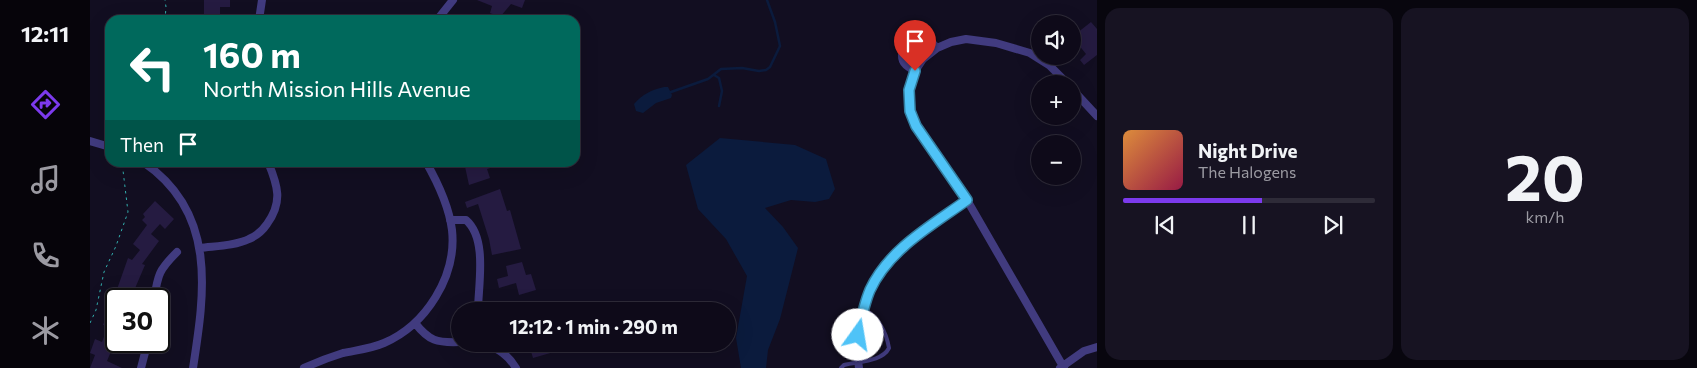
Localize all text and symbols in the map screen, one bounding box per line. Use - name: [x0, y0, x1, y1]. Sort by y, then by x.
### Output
- map controls: [1031, 15, 1081, 185]
- button: sound: [1031, 15, 1081, 65]
- text: 12:11: [21, 20, 69, 47]
- pin: [894, 20, 936, 71]
- icon: arrive: [901, 27, 929, 55]
- text: 160 m: [203, 32, 301, 75]
- icon: left: [120, 35, 185, 100]
- text: North Mission Hills Avenue: [203, 75, 471, 102]
- button: +: [1031, 75, 1081, 125]
- icon: directions: [28, 87, 63, 122]
- icon: arrive: [174, 130, 202, 158]
- text: Then: [120, 133, 164, 156]
- button: −: [1031, 135, 1081, 185]
- text: 20: [1505, 135, 1585, 214]
- text: Night Drive: [1198, 139, 1298, 162]
- icon: music: [28, 162, 63, 197]
- text: The Halogens: [1198, 162, 1296, 181]
- text: km/h: [1526, 207, 1564, 226]
- icon: previous: [1151, 211, 1179, 239]
- icon: pause: [1235, 211, 1263, 239]
- icon: next: [1319, 211, 1347, 239]
- icon: phone: [28, 238, 63, 273]
- speed limit sign: 30: [105, 288, 170, 353]
- position arrow: [831, 308, 883, 360]
- icon: climate: [28, 313, 63, 348]
- text: 12:12 · 1 min · 290 m: [509, 315, 678, 338]

